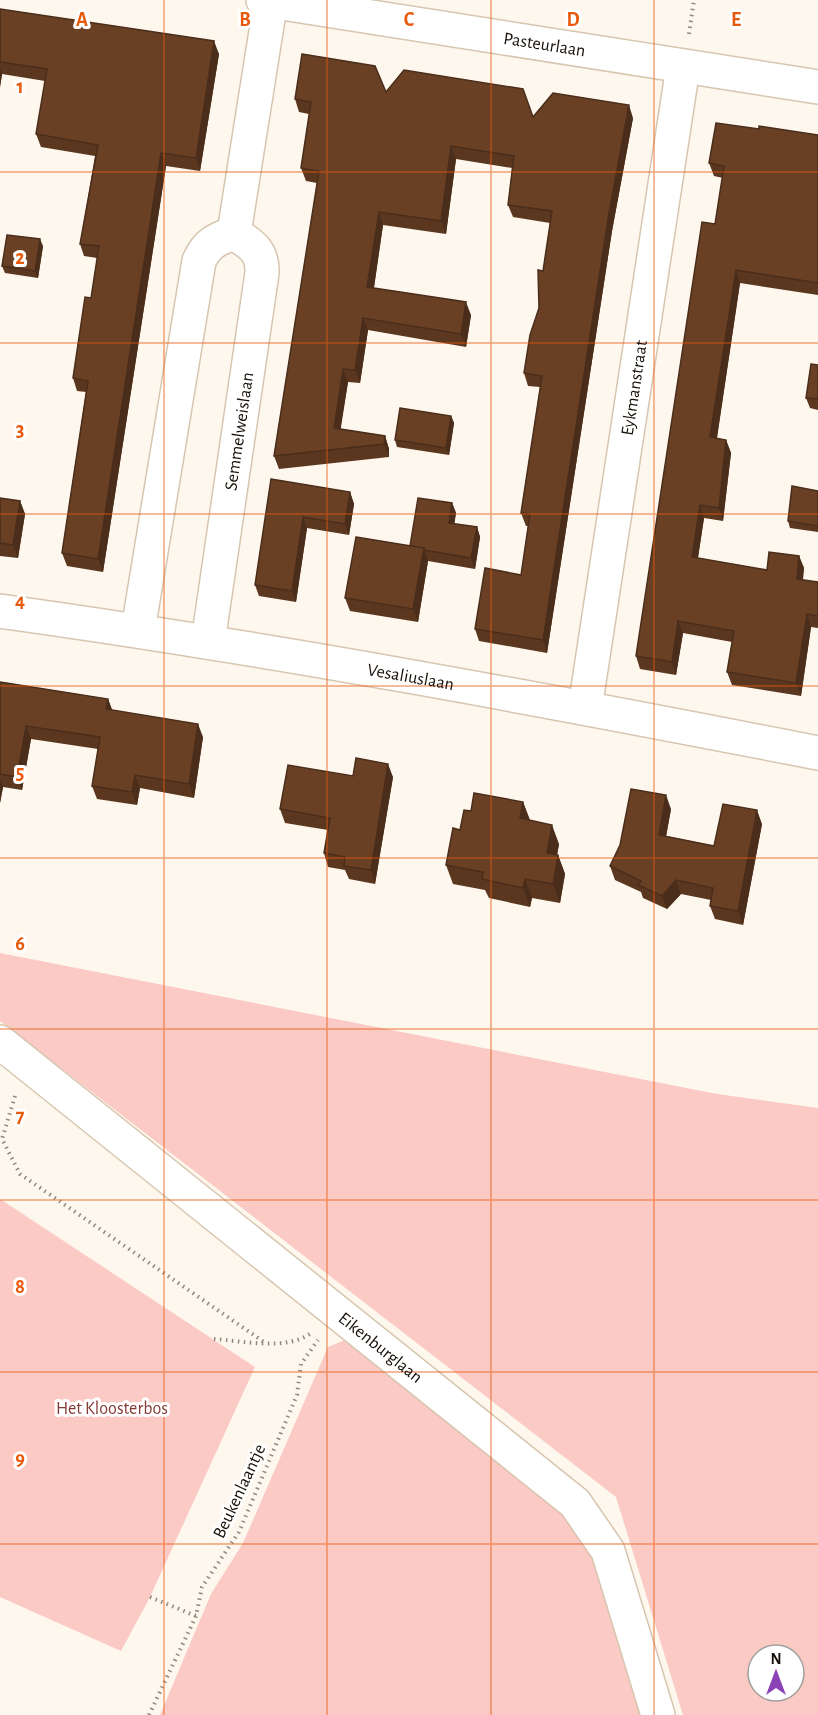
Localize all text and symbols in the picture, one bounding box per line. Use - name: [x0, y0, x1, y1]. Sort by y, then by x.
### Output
- text: A: [76, 10, 88, 30]
- text: B: [239, 10, 251, 30]
- text: C: [404, 10, 415, 30]
- text: D: [566, 10, 580, 30]
- text: E: [731, 10, 741, 30]
- street label: Pasteurlaan: [502, 30, 587, 60]
- text: 1: [16, 77, 24, 97]
- text: 2: [15, 248, 25, 268]
- street label: Eykmanstraat: [619, 339, 651, 437]
- street label: Semmelweislaan: [222, 371, 257, 492]
- text: 3: [16, 420, 24, 440]
- text: 4: [15, 591, 25, 611]
- street label: Vesaliuslaan: [366, 661, 455, 694]
- text: 5: [16, 763, 24, 783]
- text: 6: [15, 934, 25, 954]
- text: 7: [16, 1106, 25, 1126]
- text: 8: [15, 1277, 25, 1297]
- street label: Eikenburglaan: [335, 1309, 425, 1387]
- park label: Het Kloosterbos: [56, 1400, 168, 1418]
- street label: Beukenlaantje: [210, 1442, 270, 1541]
- text: 9: [15, 1449, 25, 1469]
- north arrow: [746, 1643, 806, 1703]
- text: N: [770, 1651, 782, 1667]

